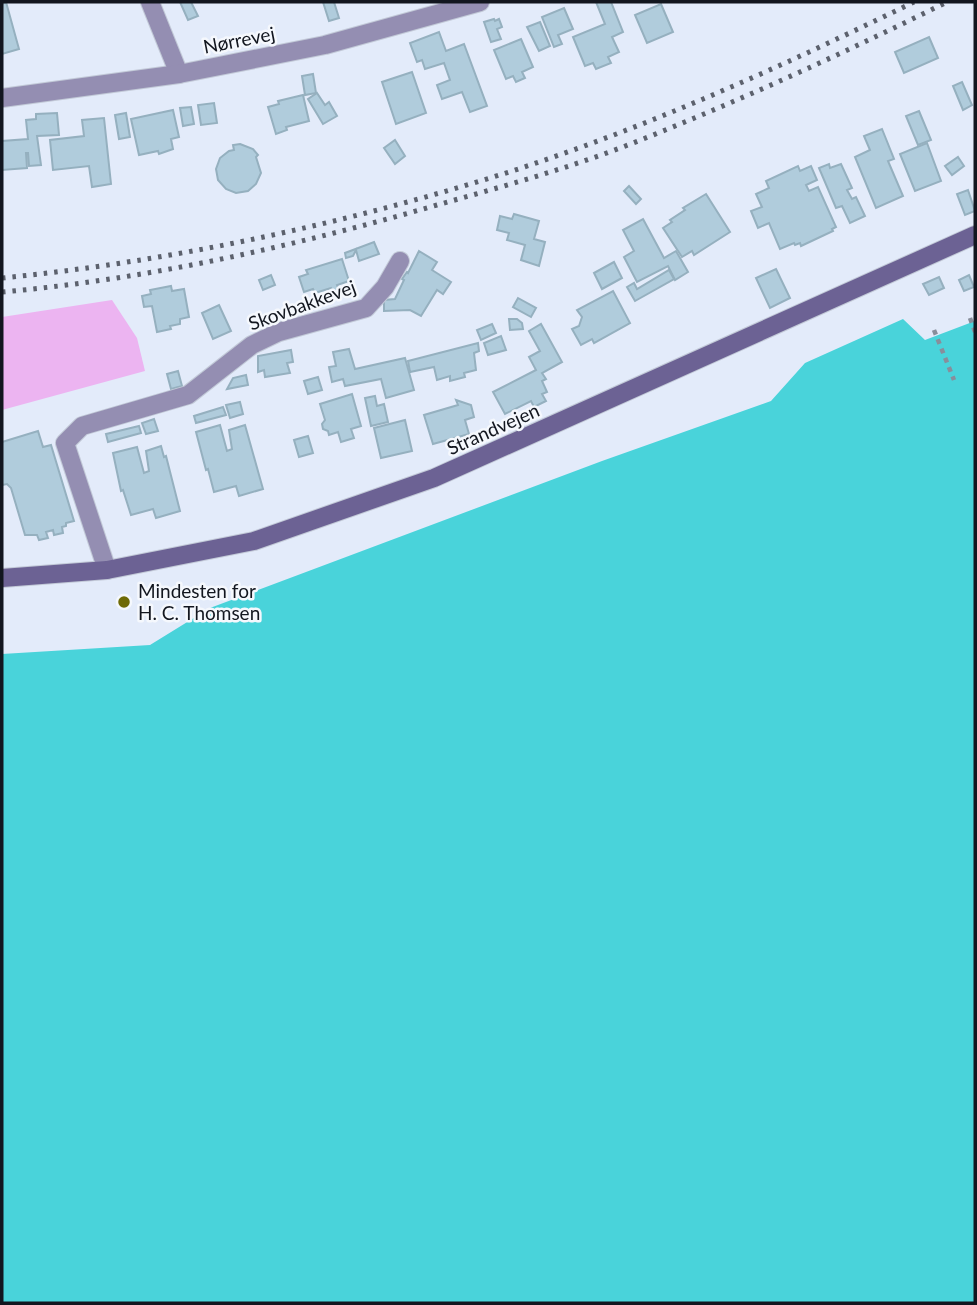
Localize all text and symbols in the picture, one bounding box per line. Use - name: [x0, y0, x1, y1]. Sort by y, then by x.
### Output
- street label: Nørrevej: [201, 21, 277, 58]
- street label: Skovbakkevej: [245, 275, 359, 335]
- street label: Strandvejen: [443, 398, 543, 459]
- place label: Mindesten for H. C. Thomsen: [138, 579, 260, 624]
- marker: Mindesten for H. C. Thomsen: [116, 594, 132, 610]

